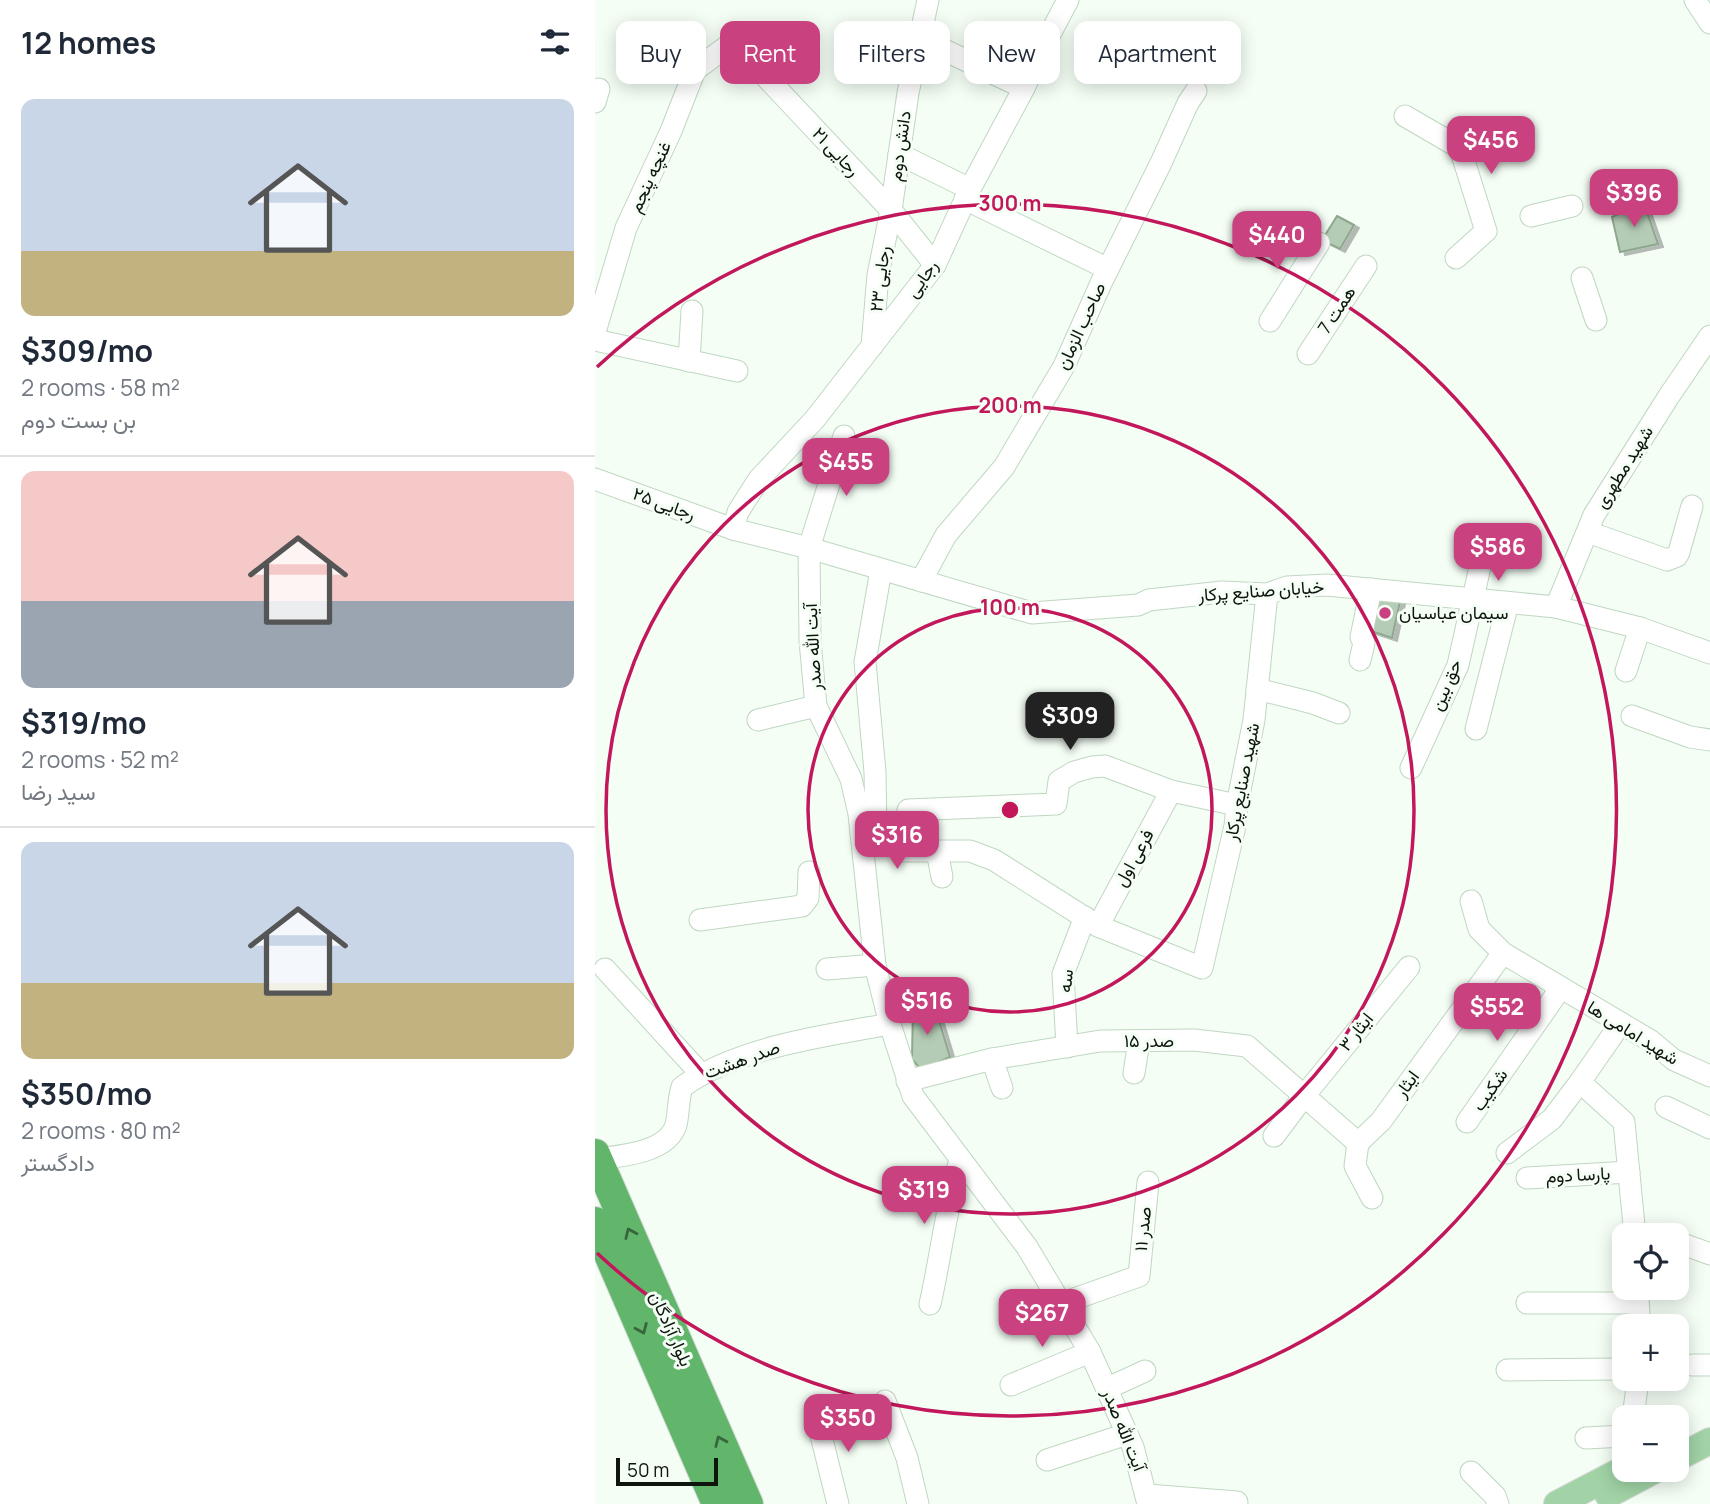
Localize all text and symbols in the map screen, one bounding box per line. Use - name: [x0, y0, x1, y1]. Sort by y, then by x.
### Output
- chip: Buy: [616, 21, 706, 84]
- chip: Rent: [720, 21, 820, 84]
- chip: Filters: [834, 21, 950, 84]
- chip: New: [964, 21, 1060, 84]
- chip: Apartment: [1074, 21, 1241, 84]
- text: 12 homes: [21, 22, 156, 63]
- icon: filters: [536, 23, 574, 61]
- street label: دانش دوم: [882, 109, 917, 183]
- pin: $456: [1450, 116, 1532, 176]
- street label: رجایی ۲۱: [808, 121, 866, 181]
- text: $456: [1463, 123, 1519, 155]
- street label: غنچه پنجم: [622, 137, 677, 217]
- icon: home: [235, 145, 361, 271]
- pin: $396: [1593, 170, 1675, 229]
- text: $396: [1606, 176, 1662, 208]
- text: 300 m: [979, 189, 1041, 217]
- pin: $440: [1236, 212, 1318, 271]
- text: $440: [1248, 218, 1306, 250]
- street label: رجایی ۲۳: [863, 245, 895, 313]
- street label: رجایی: [900, 255, 943, 302]
- street label: صاحب الزمان: [1049, 278, 1111, 373]
- street label: همت 7: [1312, 281, 1360, 338]
- text: $309/mo: [21, 330, 153, 371]
- text: 2 rooms · 58 m²: [21, 371, 180, 403]
- text: 200 m: [978, 391, 1042, 419]
- text: بن بست دوم: [21, 403, 136, 435]
- street label: شهید مطهری: [1588, 421, 1658, 512]
- pin: $455: [805, 438, 887, 498]
- text: $455: [818, 445, 874, 477]
- street label: رجایی ۲۵: [630, 481, 699, 525]
- icon: home: [235, 517, 361, 643]
- pin: $586: [1457, 524, 1539, 583]
- text: $586: [1470, 530, 1526, 562]
- street label: خیابان صنایع پرکار: [1196, 574, 1325, 607]
- text: 100 m: [980, 593, 1040, 621]
- place label: سیمان عباسیان: [1399, 600, 1509, 624]
- street label: آیت الله صدر: [798, 601, 826, 692]
- marker: سیمان عباسیان: [1377, 605, 1393, 621]
- street label: حق بین: [1424, 655, 1467, 714]
- pin: $309: [1029, 692, 1111, 752]
- text: $309: [1041, 699, 1099, 731]
- text: $319/mo: [21, 702, 146, 743]
- street label: شهید صنایع پرکار: [1218, 721, 1265, 844]
- text: 2 rooms · 52 m²: [21, 743, 179, 775]
- text: سید رضا: [21, 775, 96, 807]
- centre of rings: [998, 798, 1022, 822]
- pin: $316: [856, 812, 938, 871]
- text: $316: [871, 818, 923, 850]
- street label: فرعی اول: [1108, 825, 1159, 891]
- icon: home: [235, 888, 361, 1014]
- street label: سه: [1052, 968, 1078, 994]
- pin: $516: [886, 978, 968, 1037]
- text: $516: [901, 984, 953, 1016]
- pin: $552: [1456, 984, 1538, 1043]
- text: $552: [1470, 990, 1524, 1022]
- street label: شهید امامی ها: [1583, 994, 1684, 1070]
- street label: ایثار ۳: [1332, 1007, 1378, 1056]
- street label: صدر ۱۵: [1124, 1028, 1174, 1052]
- street label: صدر هشت: [701, 1034, 783, 1084]
- street label: شکیب: [1466, 1063, 1512, 1115]
- street label: ایثار: [1388, 1065, 1424, 1102]
- text: $350/mo: [21, 1073, 152, 1114]
- text: 2 rooms · 80 m²: [21, 1114, 181, 1146]
- text: دادگستر: [21, 1146, 95, 1178]
- street label: پارسا دوم: [1545, 1160, 1611, 1189]
- pin: $319: [883, 1166, 965, 1226]
- text: $319: [898, 1173, 950, 1205]
- street label: صدر ۱۱: [1128, 1205, 1156, 1252]
- map controls: [1612, 1223, 1689, 1482]
- button: locate: [1612, 1223, 1689, 1300]
- one-way arrow: [624, 1228, 638, 1240]
- street label: بلوار آزادگان: [645, 1287, 699, 1370]
- pin: $267: [1001, 1290, 1083, 1349]
- text: $267: [1015, 1296, 1069, 1328]
- button: +: [1612, 1314, 1689, 1391]
- one-way arrow: [634, 1322, 648, 1335]
- street label: آیت الله صدر: [1097, 1384, 1153, 1476]
- pin: $350: [807, 1394, 889, 1454]
- text: $350: [820, 1401, 876, 1433]
- button: −: [1612, 1405, 1689, 1482]
- one-way arrow: [714, 1436, 728, 1449]
- scale bar: [616, 1455, 717, 1487]
- text: 50 m: [627, 1457, 669, 1483]

